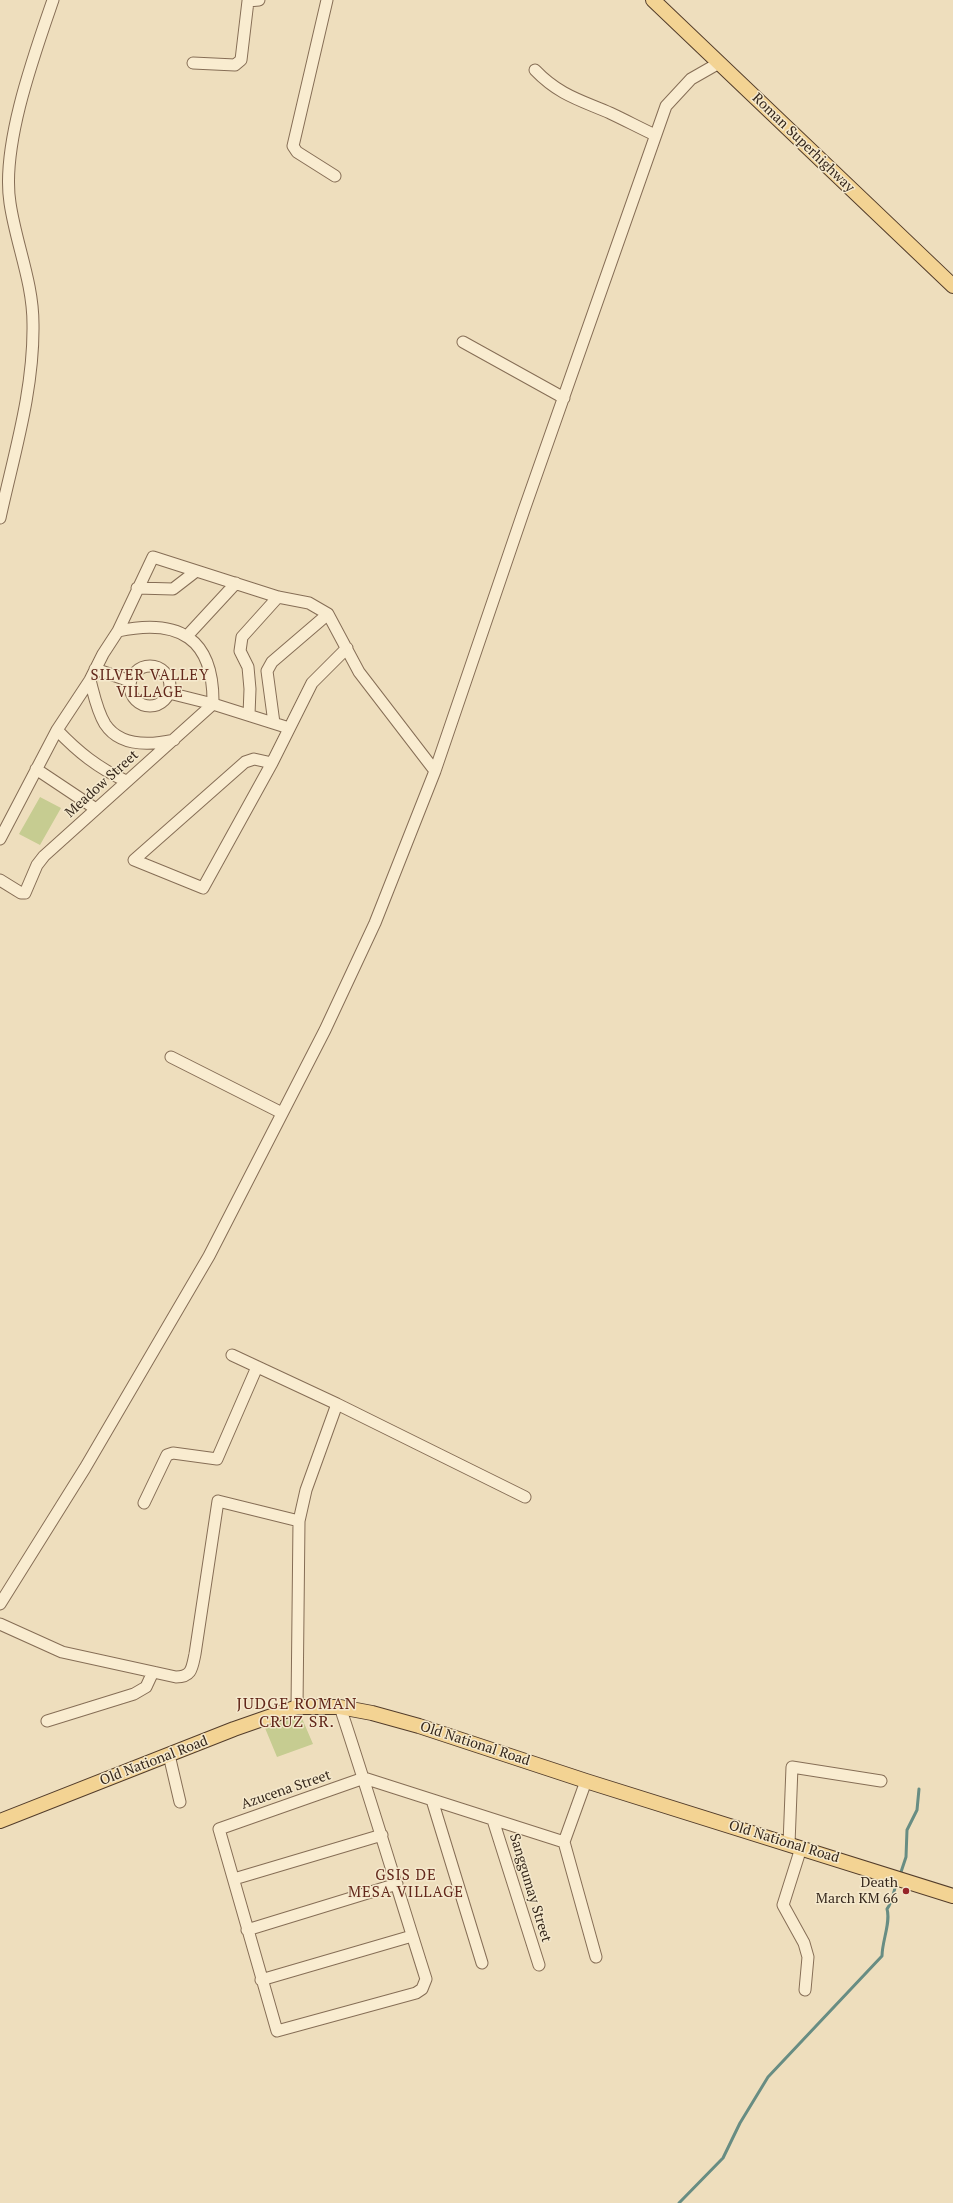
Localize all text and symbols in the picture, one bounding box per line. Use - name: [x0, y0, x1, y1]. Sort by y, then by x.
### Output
- street label: Roman Superhighway: [748, 90, 858, 196]
- district label: SILVER VALLEY VILLAGE: [90, 667, 210, 702]
- street label: Meadow Street: [62, 747, 142, 821]
- district label: JUDGE ROMAN CRUZ SR.: [237, 1694, 357, 1732]
- street label: Old National Road: [418, 1718, 532, 1770]
- street label: Old National Road: [98, 1733, 210, 1789]
- street label: Azucena Street: [239, 1767, 333, 1813]
- street label: Old National Road: [727, 1817, 841, 1867]
- street label: Sanggumay Street: [506, 1832, 554, 1944]
- district label: GSIS DE MESA VILLAGE: [348, 1867, 464, 1902]
- place label: Death March KM 66: [816, 1875, 898, 1908]
- marker: Death March KM 66: [901, 1886, 911, 1896]

